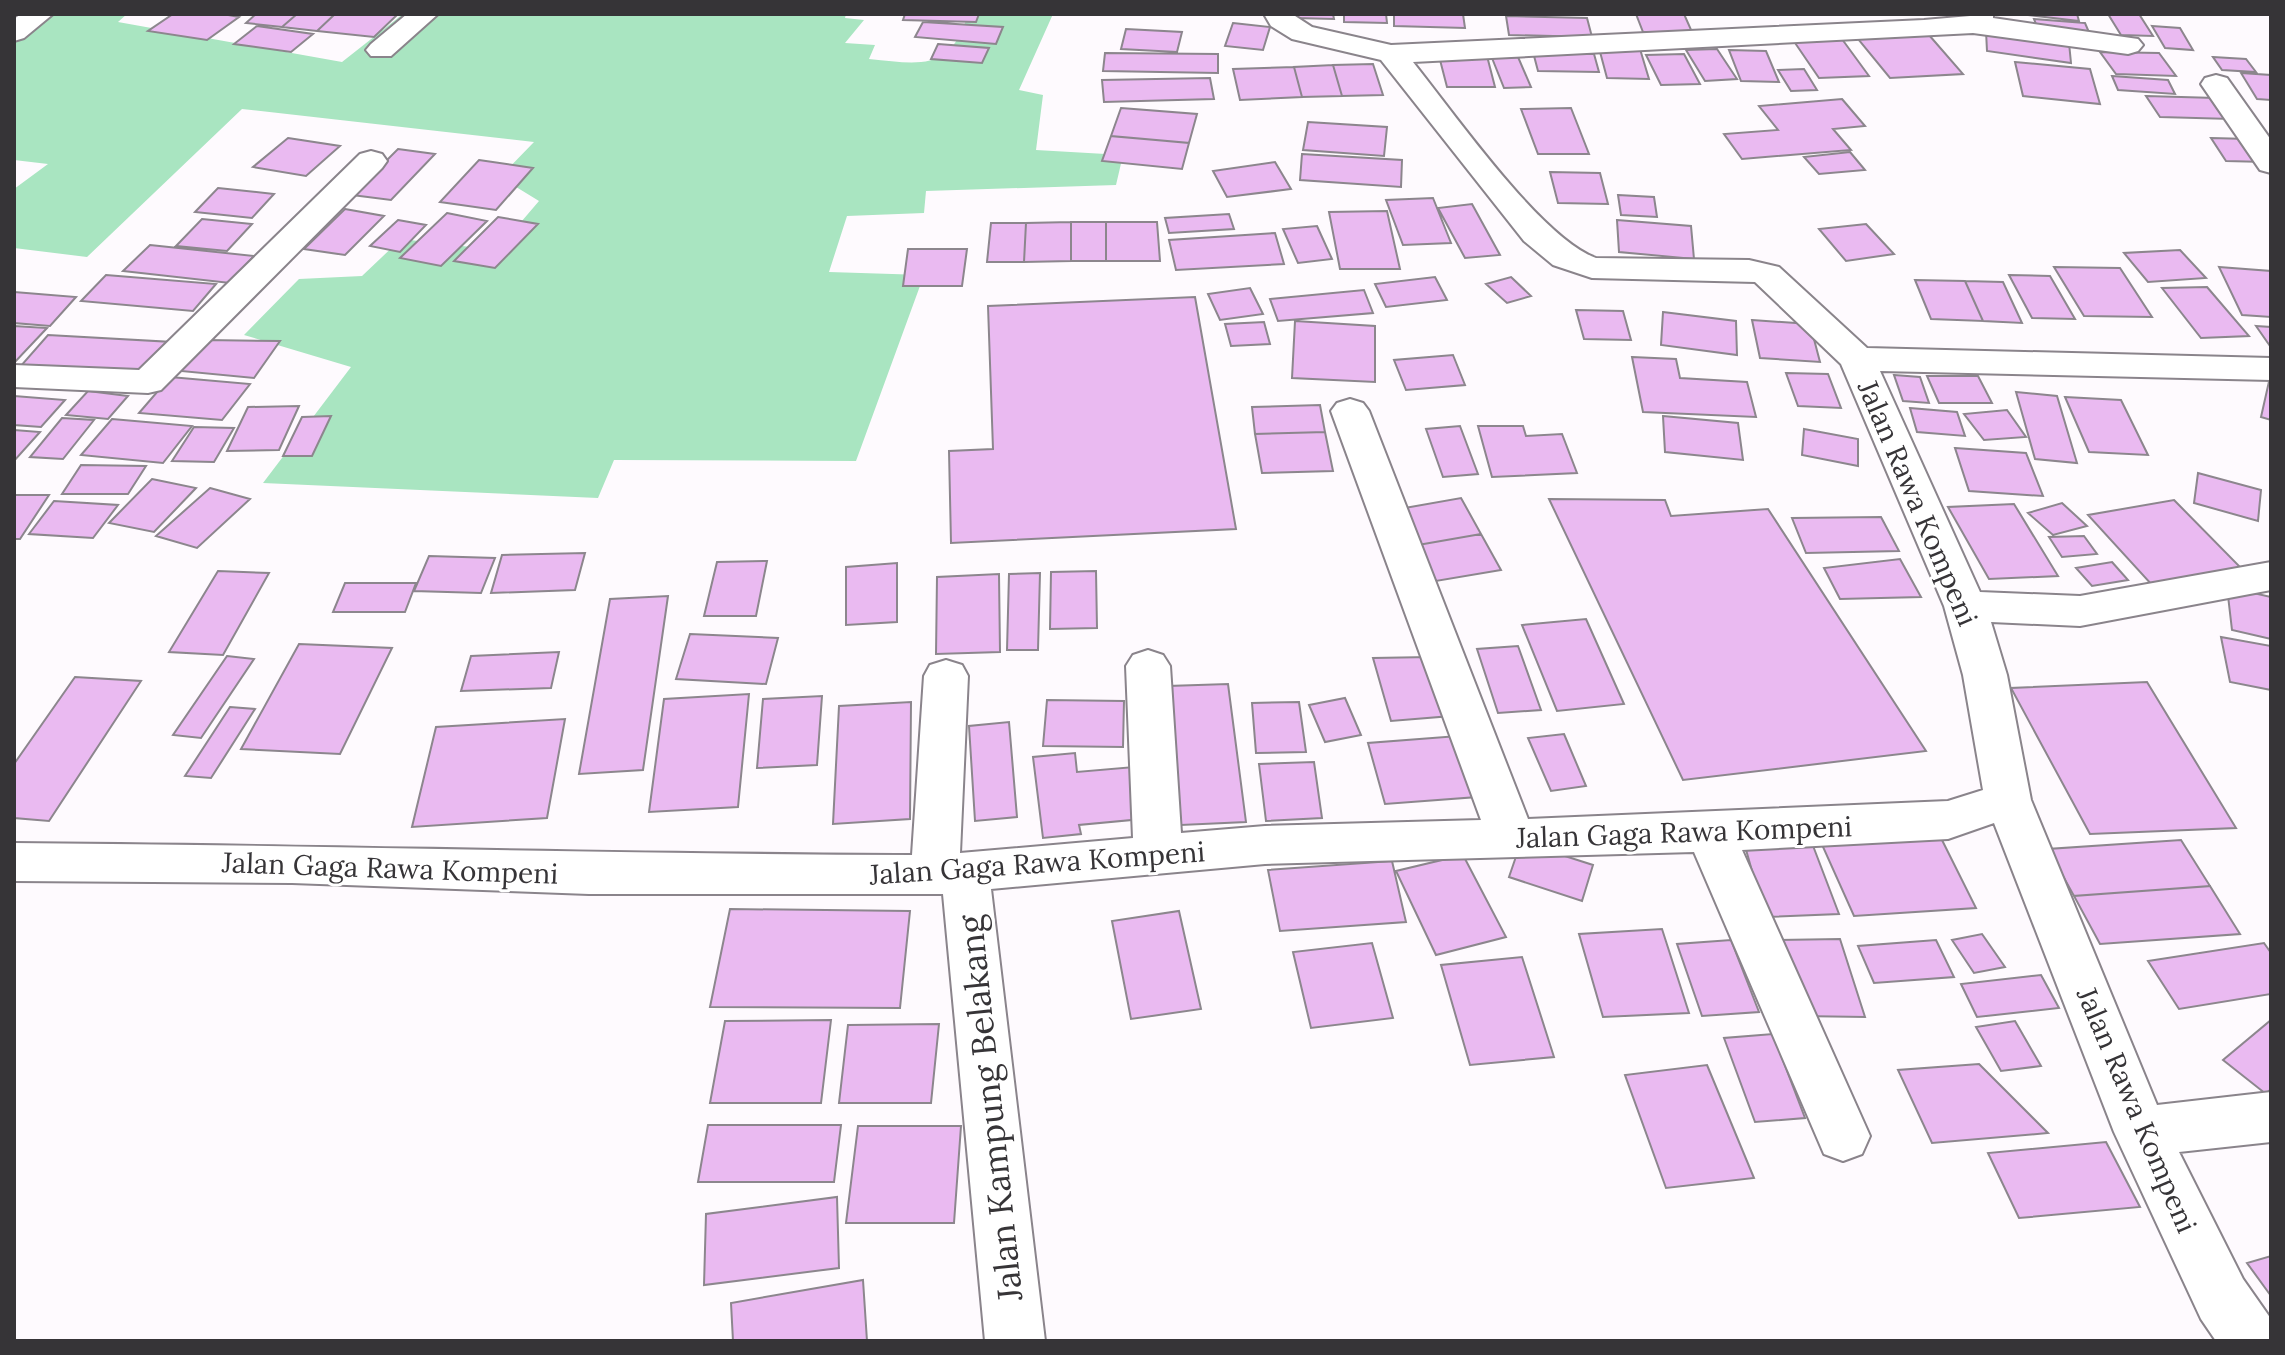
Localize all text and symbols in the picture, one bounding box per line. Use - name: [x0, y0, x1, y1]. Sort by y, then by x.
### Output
- street label: Jalan Rawa Kompeni: [1850, 374, 1986, 631]
- street label: Jalan Gaga Rawa Kompeni: [1514, 808, 1853, 856]
- street label: Jalan Gaga Rawa Kompeni: [867, 833, 1206, 893]
- street label: Jalan Gaga Rawa Kompeni: [220, 844, 559, 892]
- street label: Jalan Kampung Belakang: [948, 912, 1032, 1304]
- street label: Jalan Rawa Kompeni: [2069, 981, 2205, 1238]

